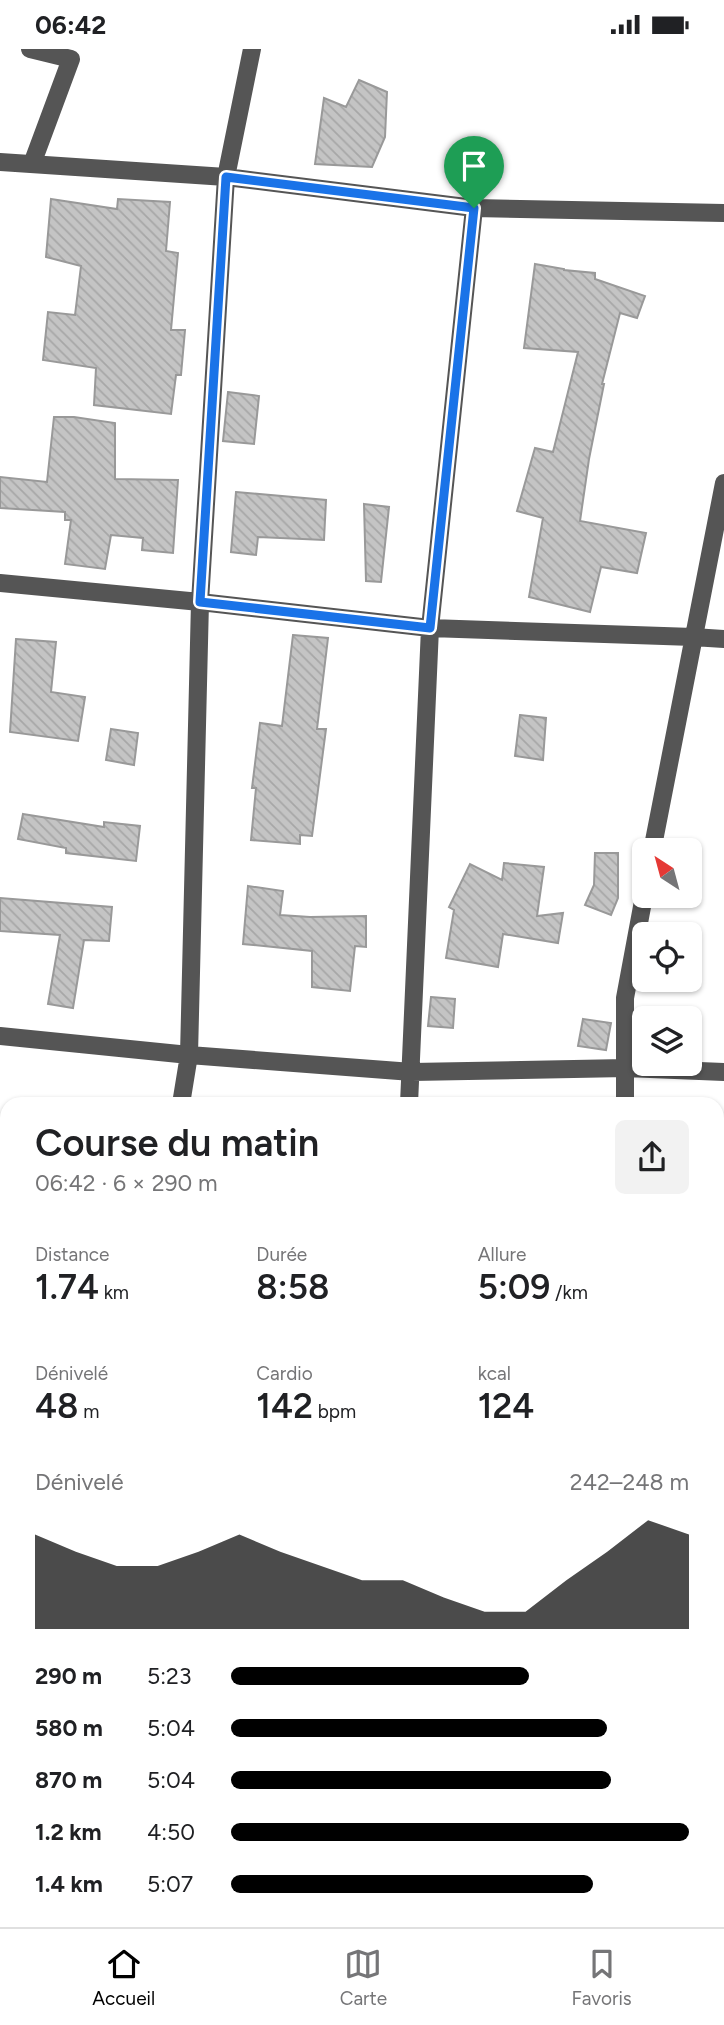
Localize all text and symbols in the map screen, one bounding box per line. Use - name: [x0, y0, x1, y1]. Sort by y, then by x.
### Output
- text: 06:42: [35, 9, 106, 41]
- pin: [444, 136, 504, 208]
- icon: arrive: [455, 147, 493, 185]
- north arrow: [632, 838, 702, 908]
- map controls: [632, 838, 702, 1076]
- button: locate: [632, 922, 702, 992]
- button: layers: [632, 1006, 702, 1076]
- text: Course du matin: [35, 1120, 319, 1166]
- button: share: [615, 1120, 689, 1194]
- text: 06:42 · 6 × 290 m: [35, 1169, 218, 1197]
- text: Distance: [35, 1243, 109, 1266]
- text: Durée: [256, 1243, 307, 1266]
- text: Allure: [478, 1243, 526, 1266]
- text: 1.74: [35, 1266, 99, 1308]
- text: 8:58: [256, 1266, 329, 1308]
- text: 5:09: [478, 1266, 550, 1308]
- text: km: [99, 1281, 129, 1304]
- text: /km: [550, 1281, 588, 1304]
- text: Dénivelé: [35, 1362, 108, 1385]
- text: Cardio: [256, 1362, 313, 1385]
- text: kcal: [478, 1362, 511, 1385]
- text: 48: [35, 1385, 78, 1427]
- text: 142: [256, 1385, 313, 1427]
- text: 124: [478, 1385, 534, 1427]
- text: m: [78, 1400, 99, 1423]
- text: bpm: [313, 1400, 356, 1423]
- text: Dénivelé: [35, 1468, 123, 1496]
- text: 242–248 m: [570, 1468, 689, 1496]
- text: 290 m: [35, 1662, 102, 1690]
- text: 5:23: [147, 1662, 191, 1690]
- text: 580 m: [35, 1714, 103, 1742]
- text: 5:04: [147, 1714, 195, 1742]
- text: 870 m: [35, 1766, 102, 1794]
- text: 5:04: [147, 1766, 195, 1794]
- text: 1.2 km: [35, 1818, 102, 1846]
- text: 4:50: [147, 1818, 195, 1846]
- text: 1.4 km: [35, 1870, 103, 1898]
- text: 5:07: [147, 1870, 193, 1898]
- tab: Accueil: [92, 1945, 155, 2010]
- tab: Carte: [340, 1945, 387, 2010]
- tab: Favoris: [572, 1945, 632, 2010]

